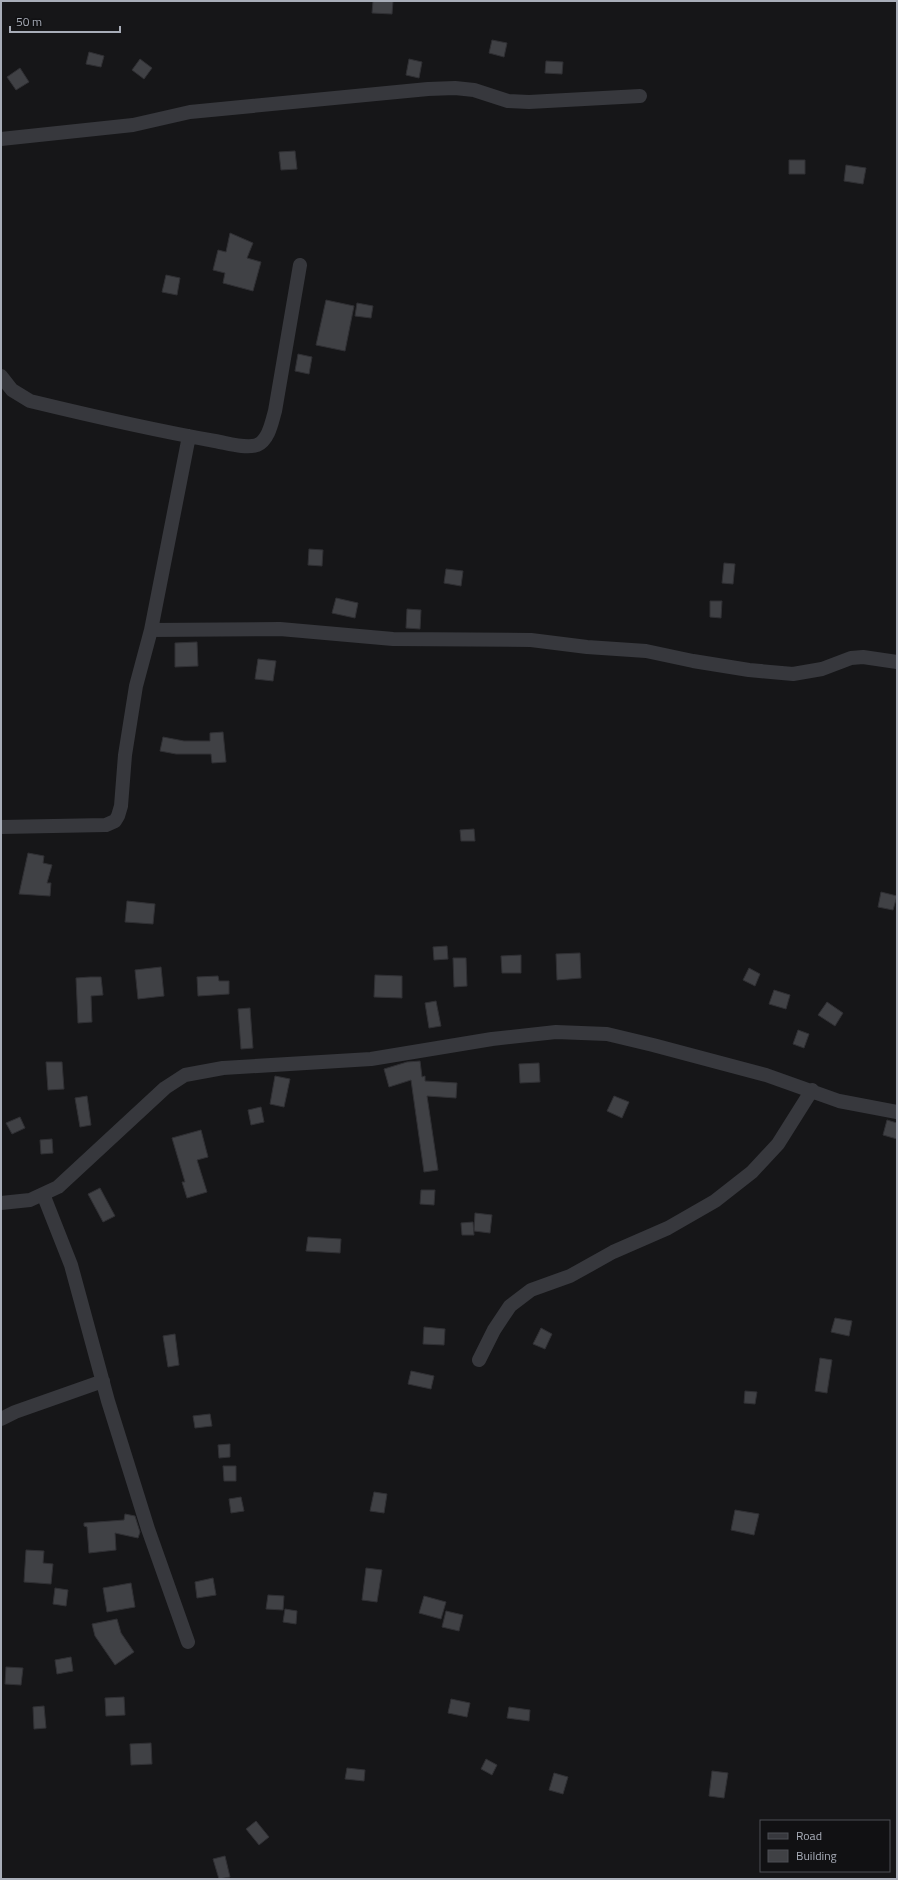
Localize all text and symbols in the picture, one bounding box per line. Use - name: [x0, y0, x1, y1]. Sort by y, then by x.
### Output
- scale bar: [10, 8, 120, 34]
- text: 50 m: [16, 12, 42, 31]
- legend: [760, 1820, 890, 1872]
- text: Road: [796, 1826, 822, 1845]
- text: Building: [796, 1846, 837, 1865]

